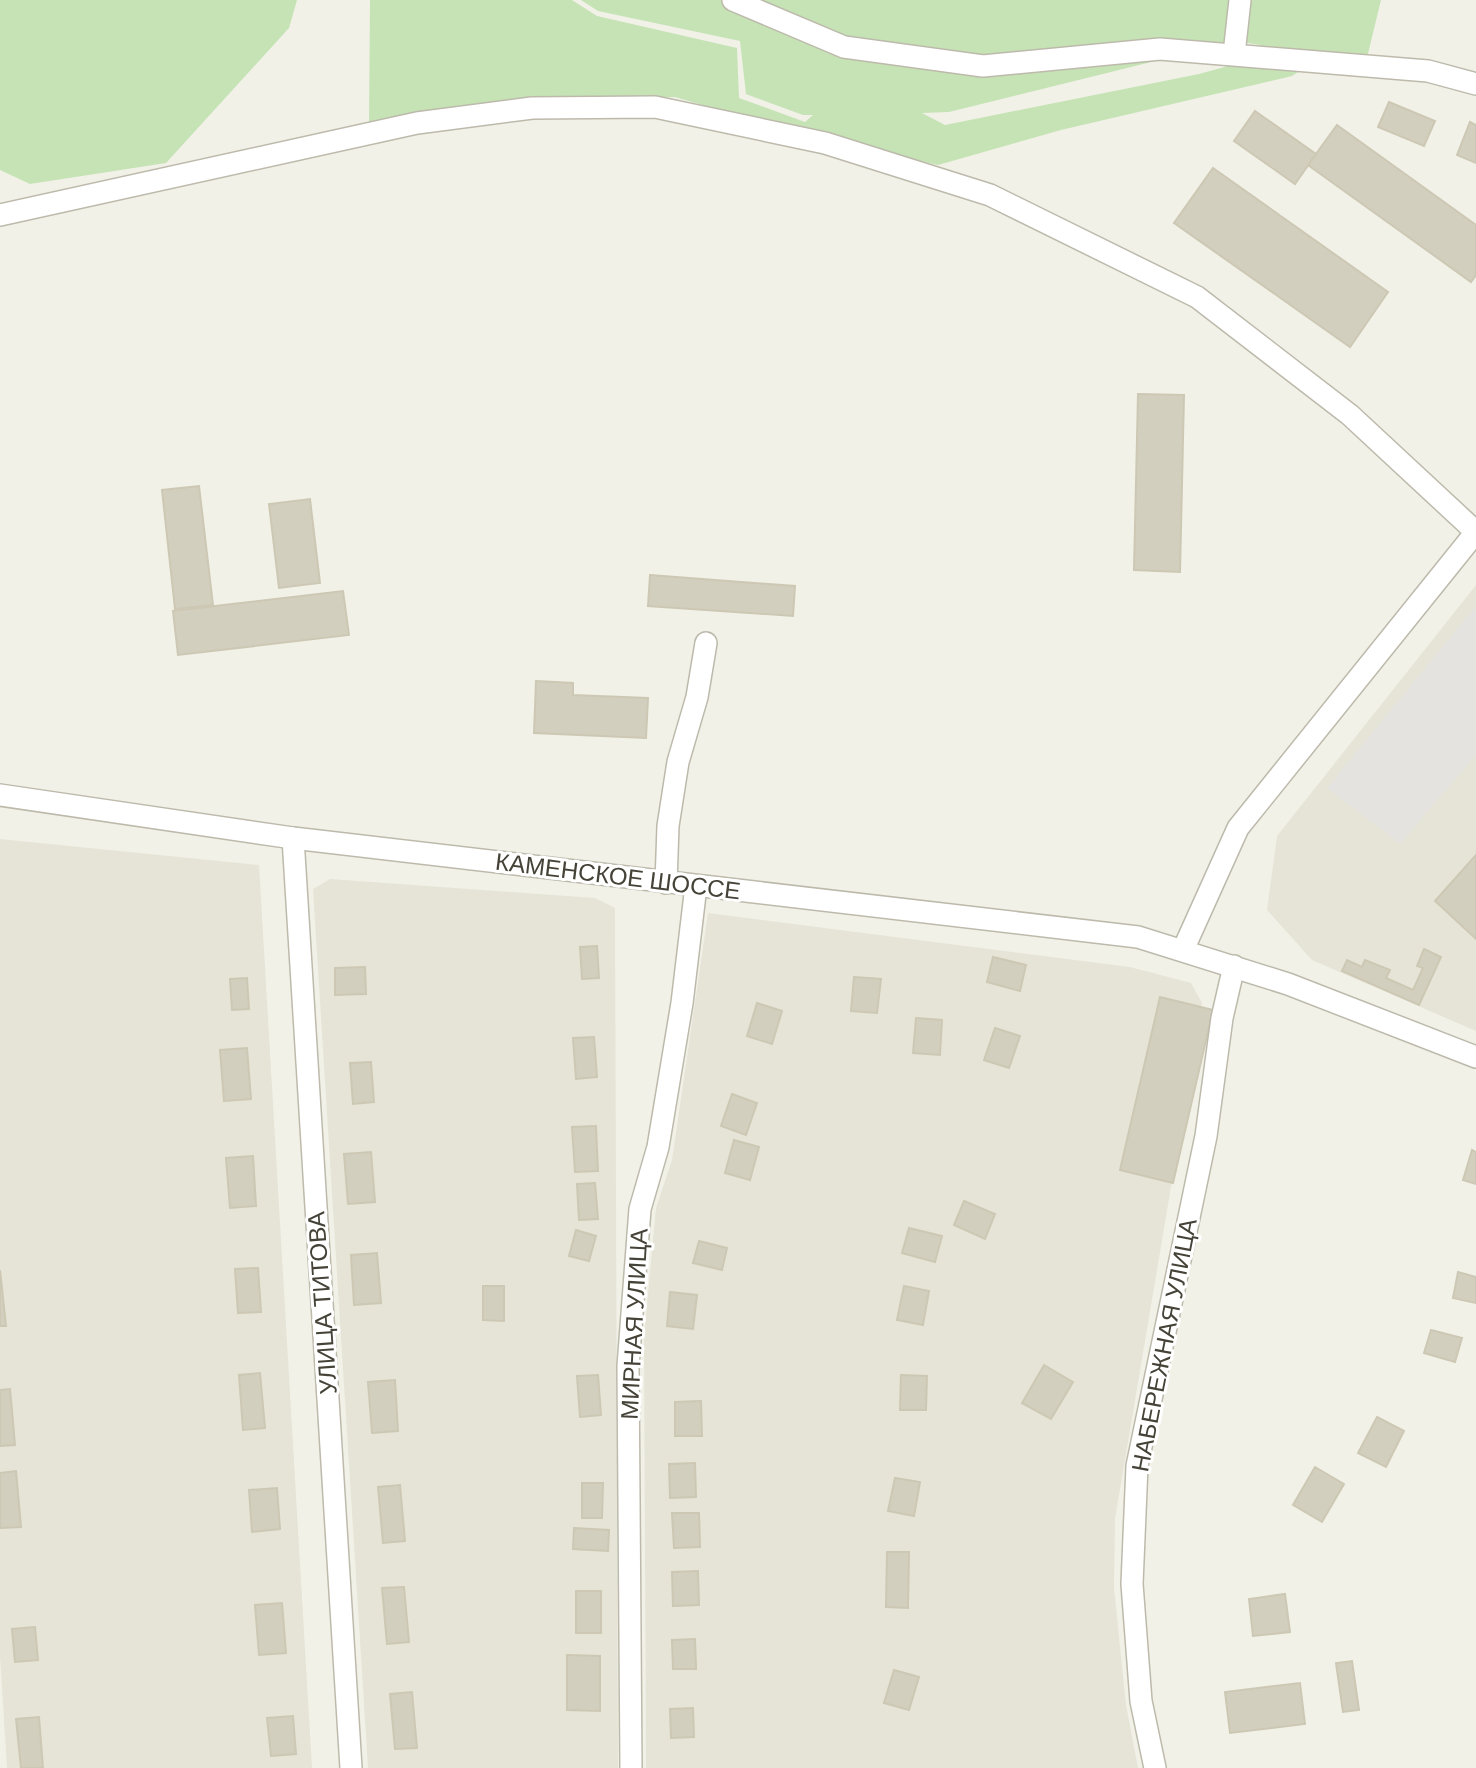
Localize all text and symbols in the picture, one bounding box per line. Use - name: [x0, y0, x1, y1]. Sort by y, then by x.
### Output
- street label: КАМЕНСКОЕ ШОССЕ: [494, 846, 742, 906]
- street label: УЛИЦА ТИТОВА: [300, 1211, 344, 1395]
- street label: НАБЕРЕЖНАЯ УЛИЦА: [1124, 1216, 1204, 1474]
- street label: МИРНАЯ УЛИЦА: [614, 1228, 654, 1420]

